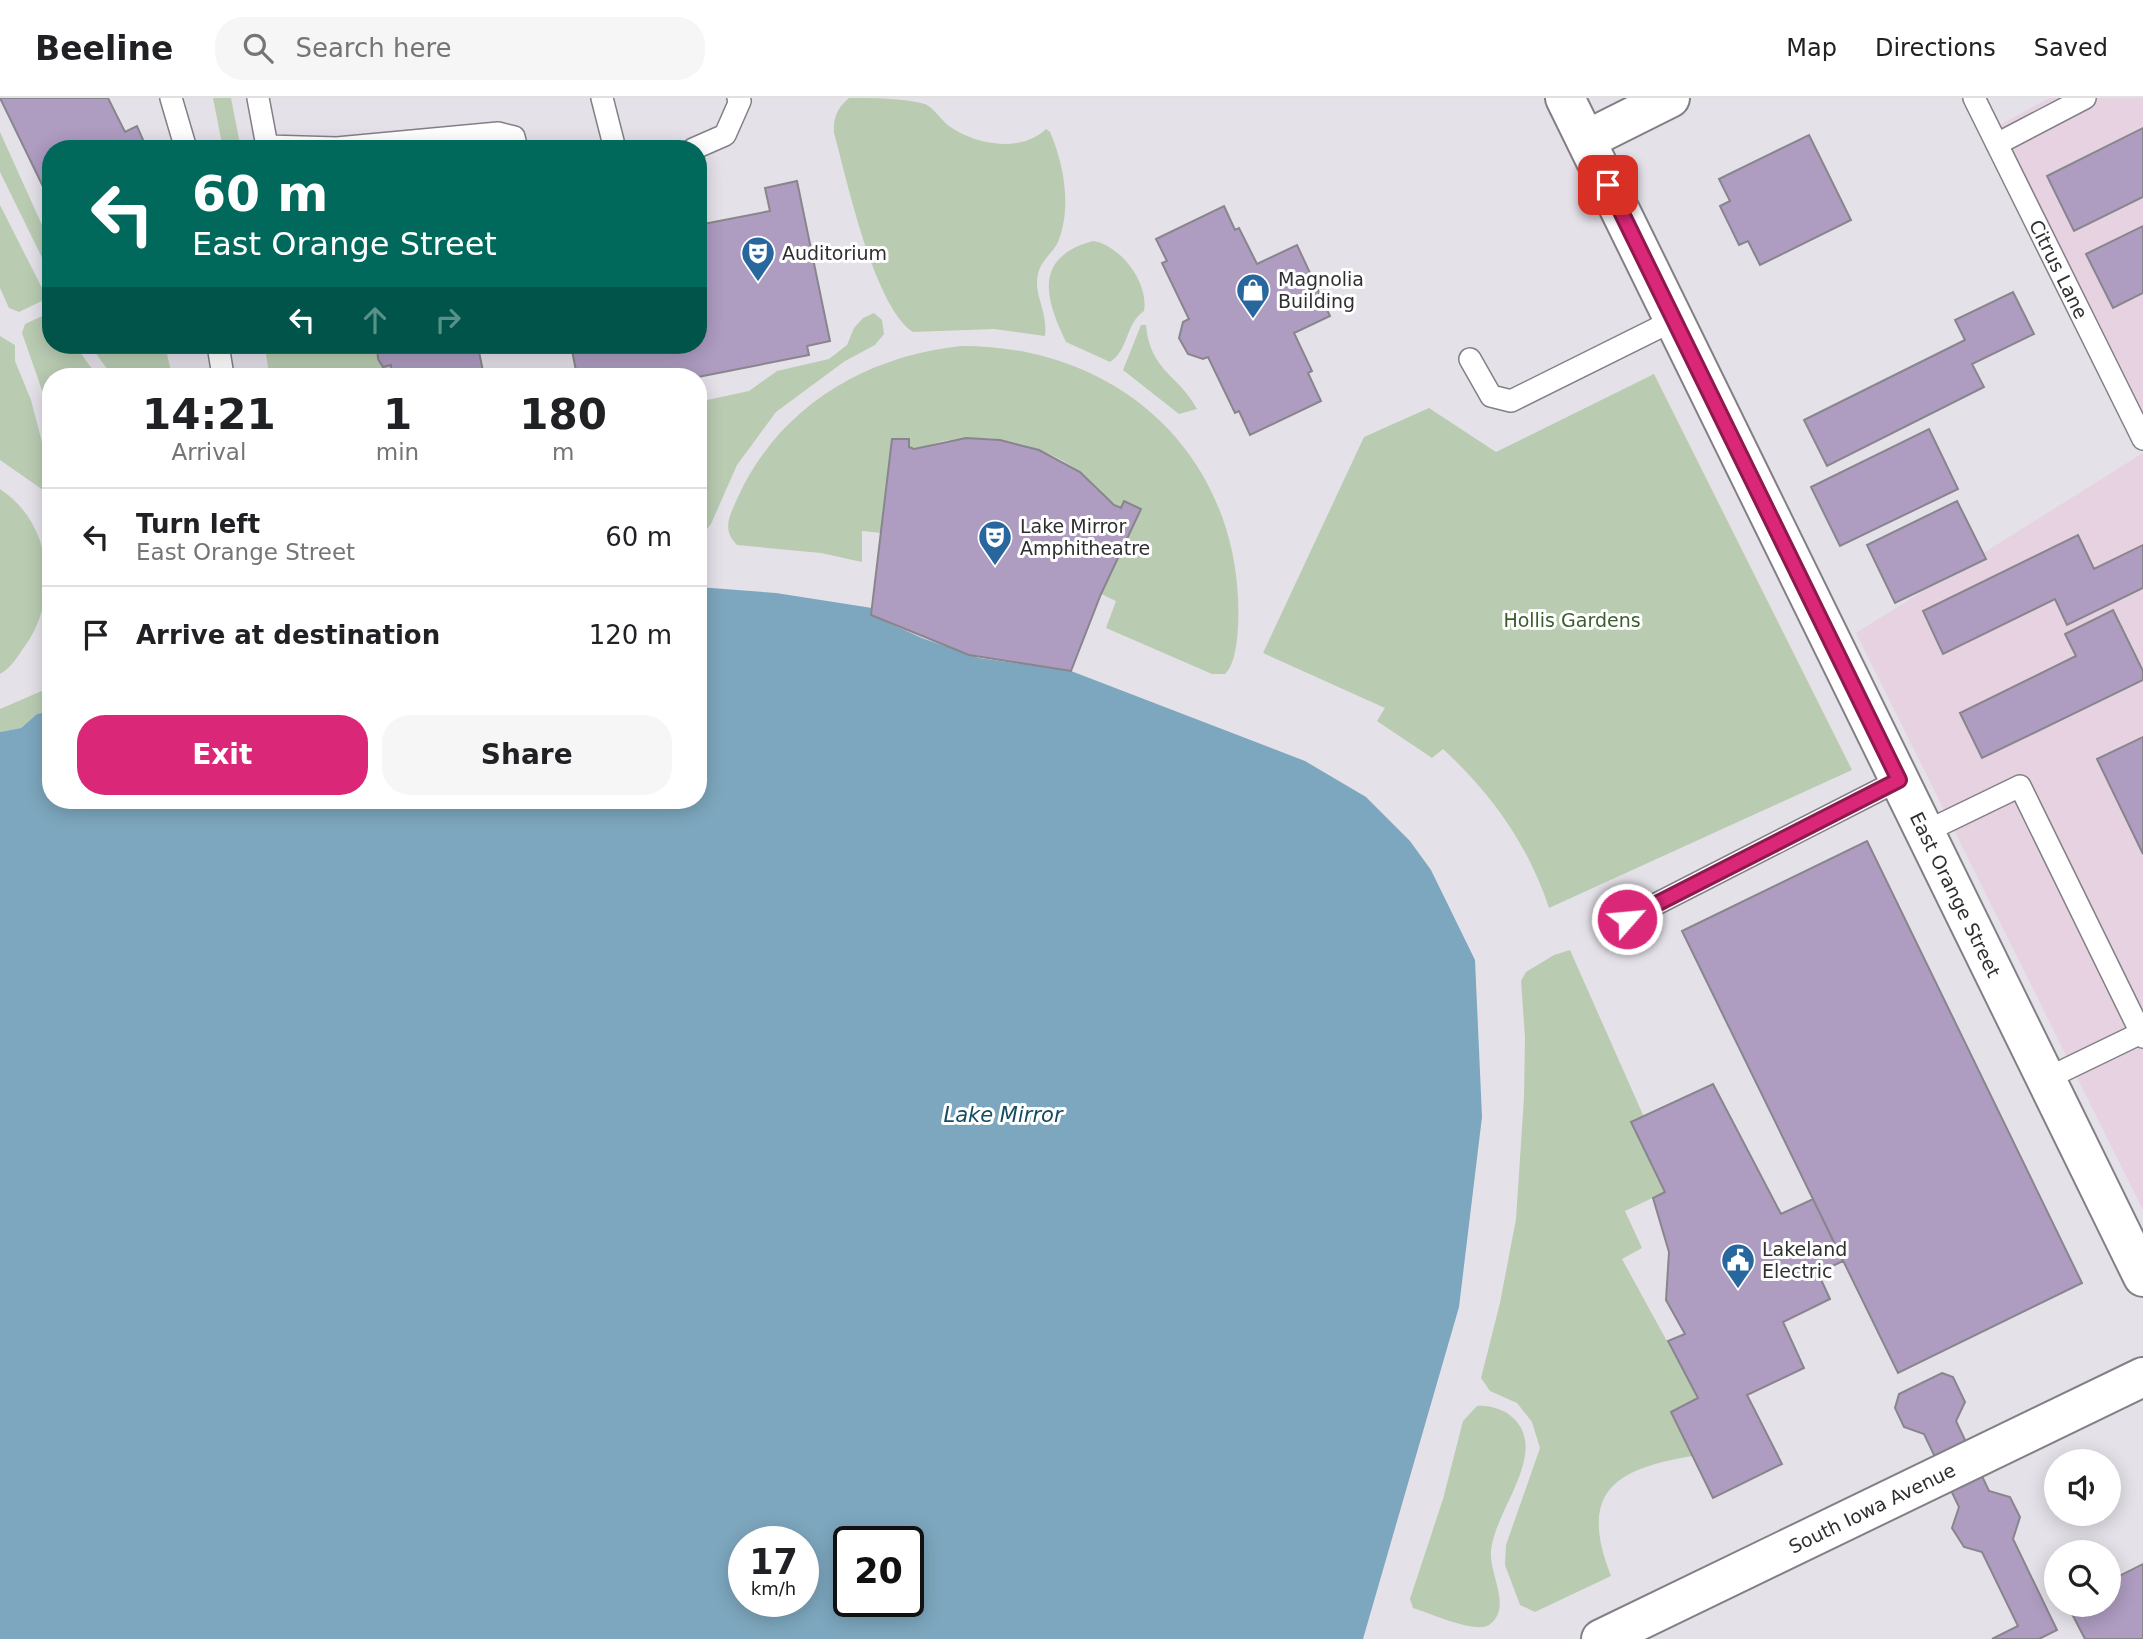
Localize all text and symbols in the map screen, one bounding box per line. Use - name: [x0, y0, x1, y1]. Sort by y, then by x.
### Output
- search box: [215, 17, 705, 80]
- text: Beeline: [35, 29, 173, 68]
- icon: search: [239, 29, 277, 67]
- text: Search here: [295, 33, 452, 63]
- text: Map: [1786, 34, 1837, 62]
- text: Directions: [1875, 34, 1996, 62]
- text: Saved: [2034, 34, 2108, 62]
- pin: [1578, 155, 1638, 215]
- text: 60 m: [192, 166, 328, 223]
- icon: arrive: [1589, 166, 1627, 204]
- icon: left: [77, 168, 168, 259]
- street label: Citrus Lane: [2025, 216, 2093, 322]
- text: East Orange Street: [192, 225, 497, 263]
- theatre icon: Auditorium: [739, 234, 777, 283]
- place label: Auditorium: [782, 242, 887, 264]
- place label: Magnolia Building: [1278, 268, 1364, 312]
- shop icon: Magnolia Building: [1234, 271, 1272, 320]
- icon: left: [283, 301, 321, 339]
- icon: ahead: [356, 301, 394, 339]
- icon: right: [429, 301, 467, 339]
- text: 14:21: [142, 390, 276, 439]
- text: 1: [383, 390, 412, 439]
- text: 180: [519, 390, 607, 439]
- text: Arrival: [172, 439, 246, 465]
- text: min: [376, 439, 419, 465]
- text: m: [552, 439, 574, 465]
- text: Turn left: [136, 509, 260, 539]
- place label: Lake Mirror Amphitheatre: [1020, 515, 1150, 559]
- icon: left: [77, 518, 115, 556]
- theatre icon: Lake Mirror Amphitheatre: [976, 518, 1014, 567]
- text: 60 m: [605, 522, 672, 552]
- text: East Orange Street: [136, 539, 355, 565]
- park label: Hollis Gardens: [1503, 609, 1641, 631]
- icon: arrive: [77, 616, 115, 654]
- text: Arrive at destination: [136, 620, 440, 650]
- text: 120 m: [589, 620, 672, 650]
- button: Exit: [77, 715, 368, 795]
- button: Share: [382, 715, 672, 795]
- street label: East Orange Street: [1906, 808, 2005, 981]
- position arrow: [1590, 882, 1664, 956]
- water label: Lake Mirror: [943, 1103, 1064, 1127]
- place label: Lakeland Electric: [1762, 1238, 1847, 1282]
- public building icon: Lakeland Electric: [1719, 1241, 1757, 1290]
- map controls: [2044, 1449, 2121, 1617]
- button: sound: [2044, 1449, 2121, 1526]
- street label: South Iowa Avenue: [1785, 1458, 1959, 1558]
- speed limit sign: 20: [833, 1526, 924, 1617]
- button: search: [2044, 1540, 2121, 1617]
- text: 17: [749, 1542, 798, 1582]
- text: km/h: [751, 1578, 796, 1599]

